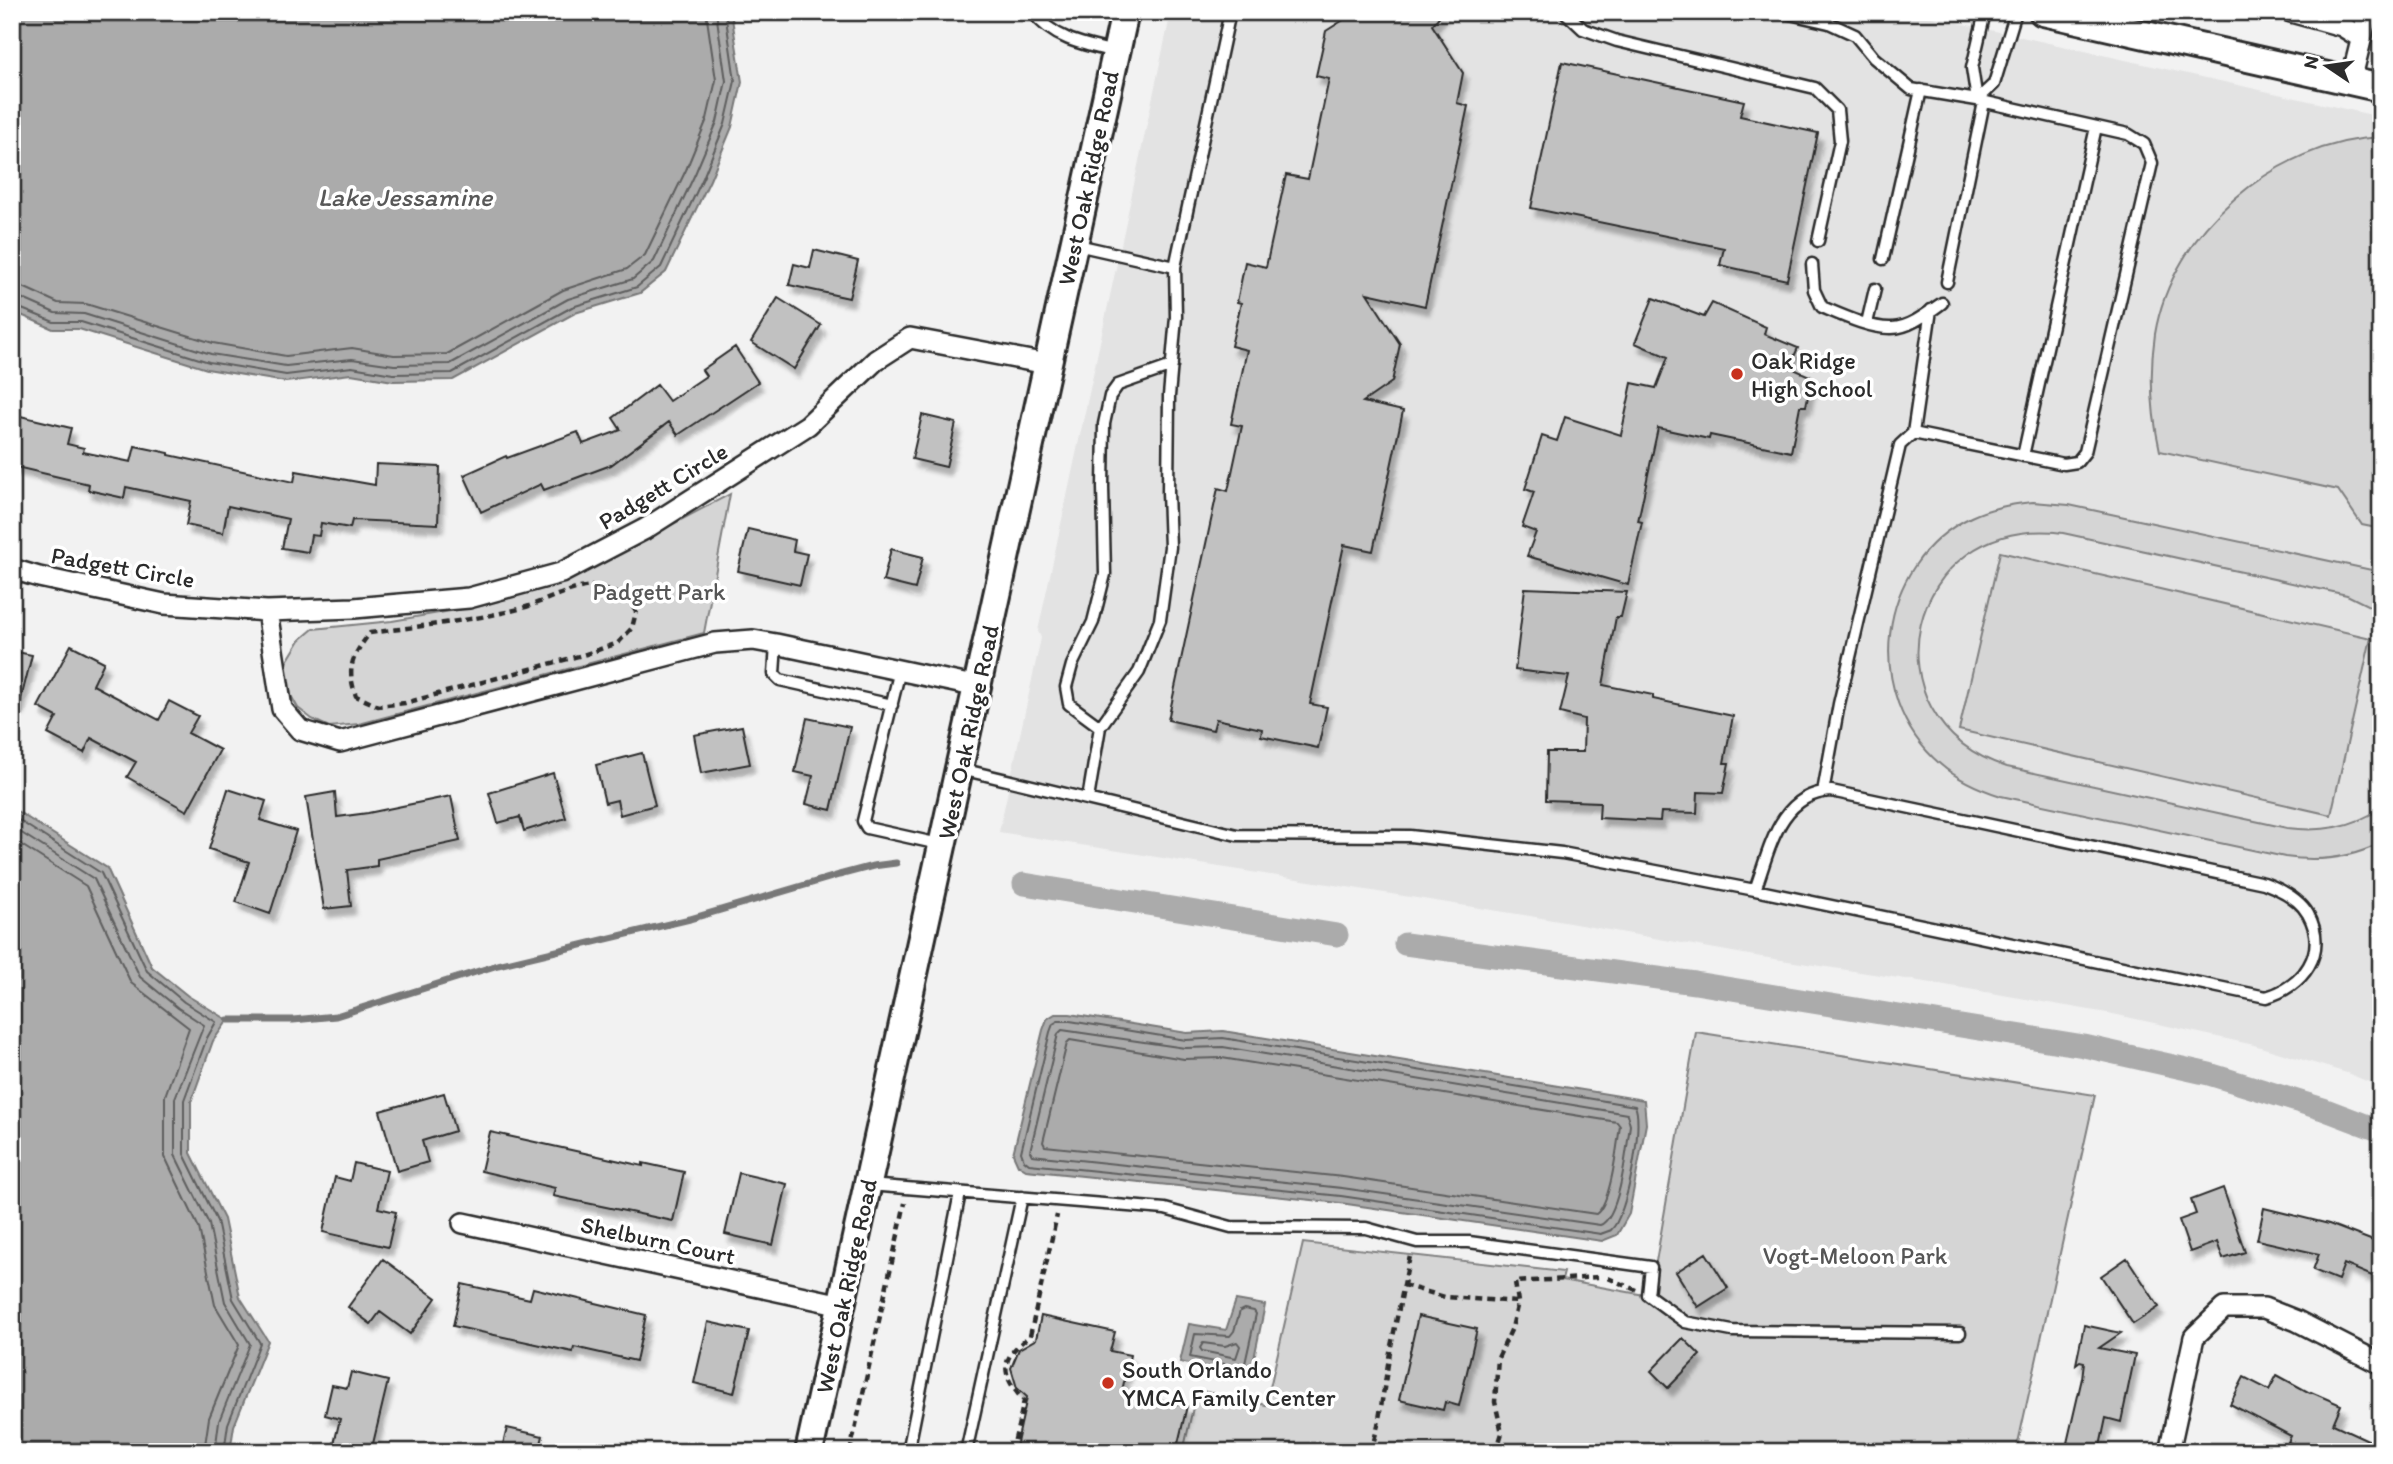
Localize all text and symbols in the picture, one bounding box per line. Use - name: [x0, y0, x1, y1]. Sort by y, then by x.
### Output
- north arrow: [2292, 32, 2362, 102]
- text: N: [2298, 53, 2324, 71]
- street label: West Oak Ridge Road: [1051, 68, 1125, 288]
- water label: Lake Jessamine: [318, 181, 494, 213]
- place label: Oak Ridge High School: [1751, 346, 1873, 403]
- marker: Oak Ridge High School: [1729, 366, 1745, 382]
- street label: Padgett Circle: [593, 436, 733, 536]
- street label: Padgett Circle: [49, 540, 197, 594]
- park label: Padgett Park: [593, 577, 726, 606]
- street label: West Oak Ridge Road: [931, 622, 1005, 842]
- street label: West Oak Ridge Road: [809, 1176, 883, 1396]
- street label: Shelburn Court: [578, 1209, 738, 1271]
- park label: Vogt-Meloon Park: [1763, 1241, 1948, 1270]
- place label: South Orlando YMCA Family Center: [1122, 1355, 1336, 1412]
- marker: South Orlando YMCA Family Center: [1100, 1375, 1116, 1391]

